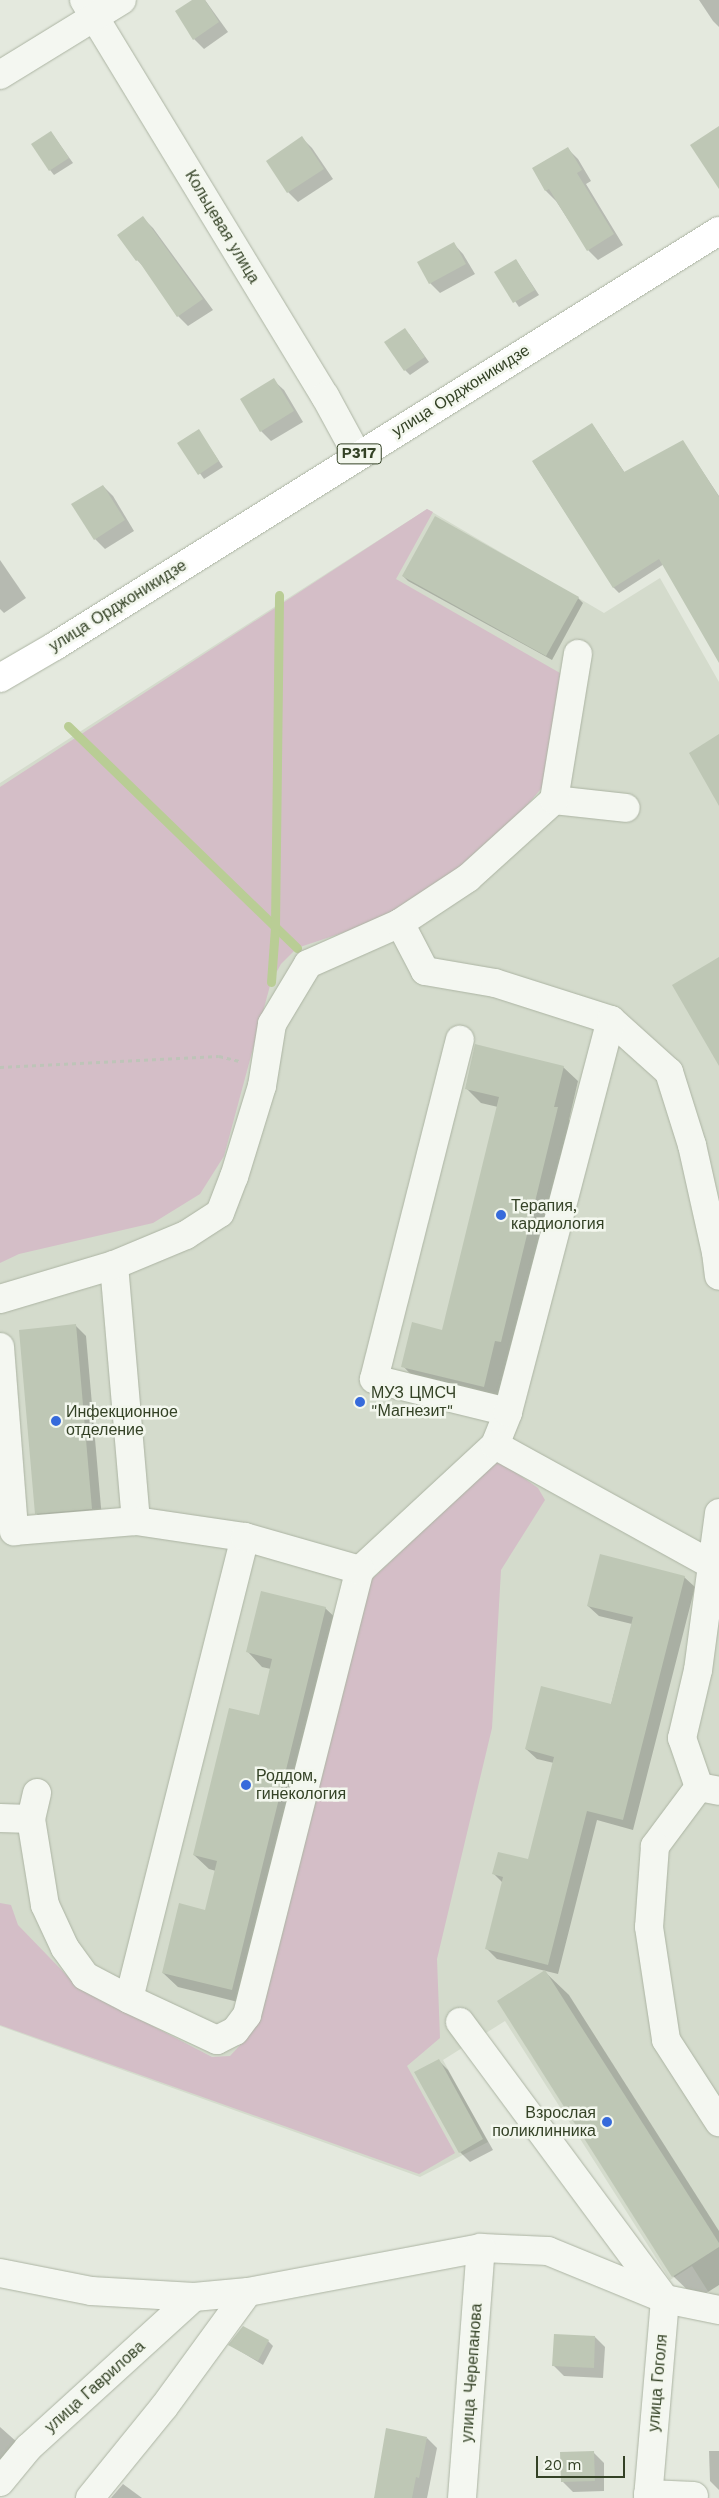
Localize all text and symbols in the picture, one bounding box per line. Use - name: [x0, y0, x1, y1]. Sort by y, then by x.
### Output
- street label: Кольцевая улица: [181, 167, 263, 287]
- street label: улица Орджоникидзе: [389, 341, 533, 441]
- road number: Р317: [336, 442, 382, 466]
- street label: улица Орджоникидзе: [46, 556, 190, 656]
- place label: Терапия, кардиология: [511, 1196, 604, 1234]
- marker: Терапия, кардиология: [495, 1209, 507, 1221]
- place label: МУЗ ЦМСЧ "Магнезит": [371, 1383, 456, 1421]
- marker: МУЗ ЦМСЧ "Магнезит": [353, 1395, 367, 1409]
- place label: Инфекционное отделение: [66, 1402, 178, 1440]
- marker: Инфекционное отделение: [50, 1415, 62, 1427]
- place label: Роддом, гинекология: [256, 1766, 346, 1804]
- marker: Роддом, гинекология: [240, 1779, 252, 1791]
- place label: Взрослая поликлинника: [492, 2103, 596, 2141]
- marker: Взрослая поликлинника: [600, 2115, 614, 2129]
- street label: улица Черепанова: [458, 2303, 486, 2443]
- street label: улица Гоголя: [644, 2333, 672, 2433]
- street label: улица Гаврилова: [41, 2337, 149, 2437]
- scale bar: [539, 2446, 628, 2478]
- text: 20 m: [544, 2456, 582, 2474]

